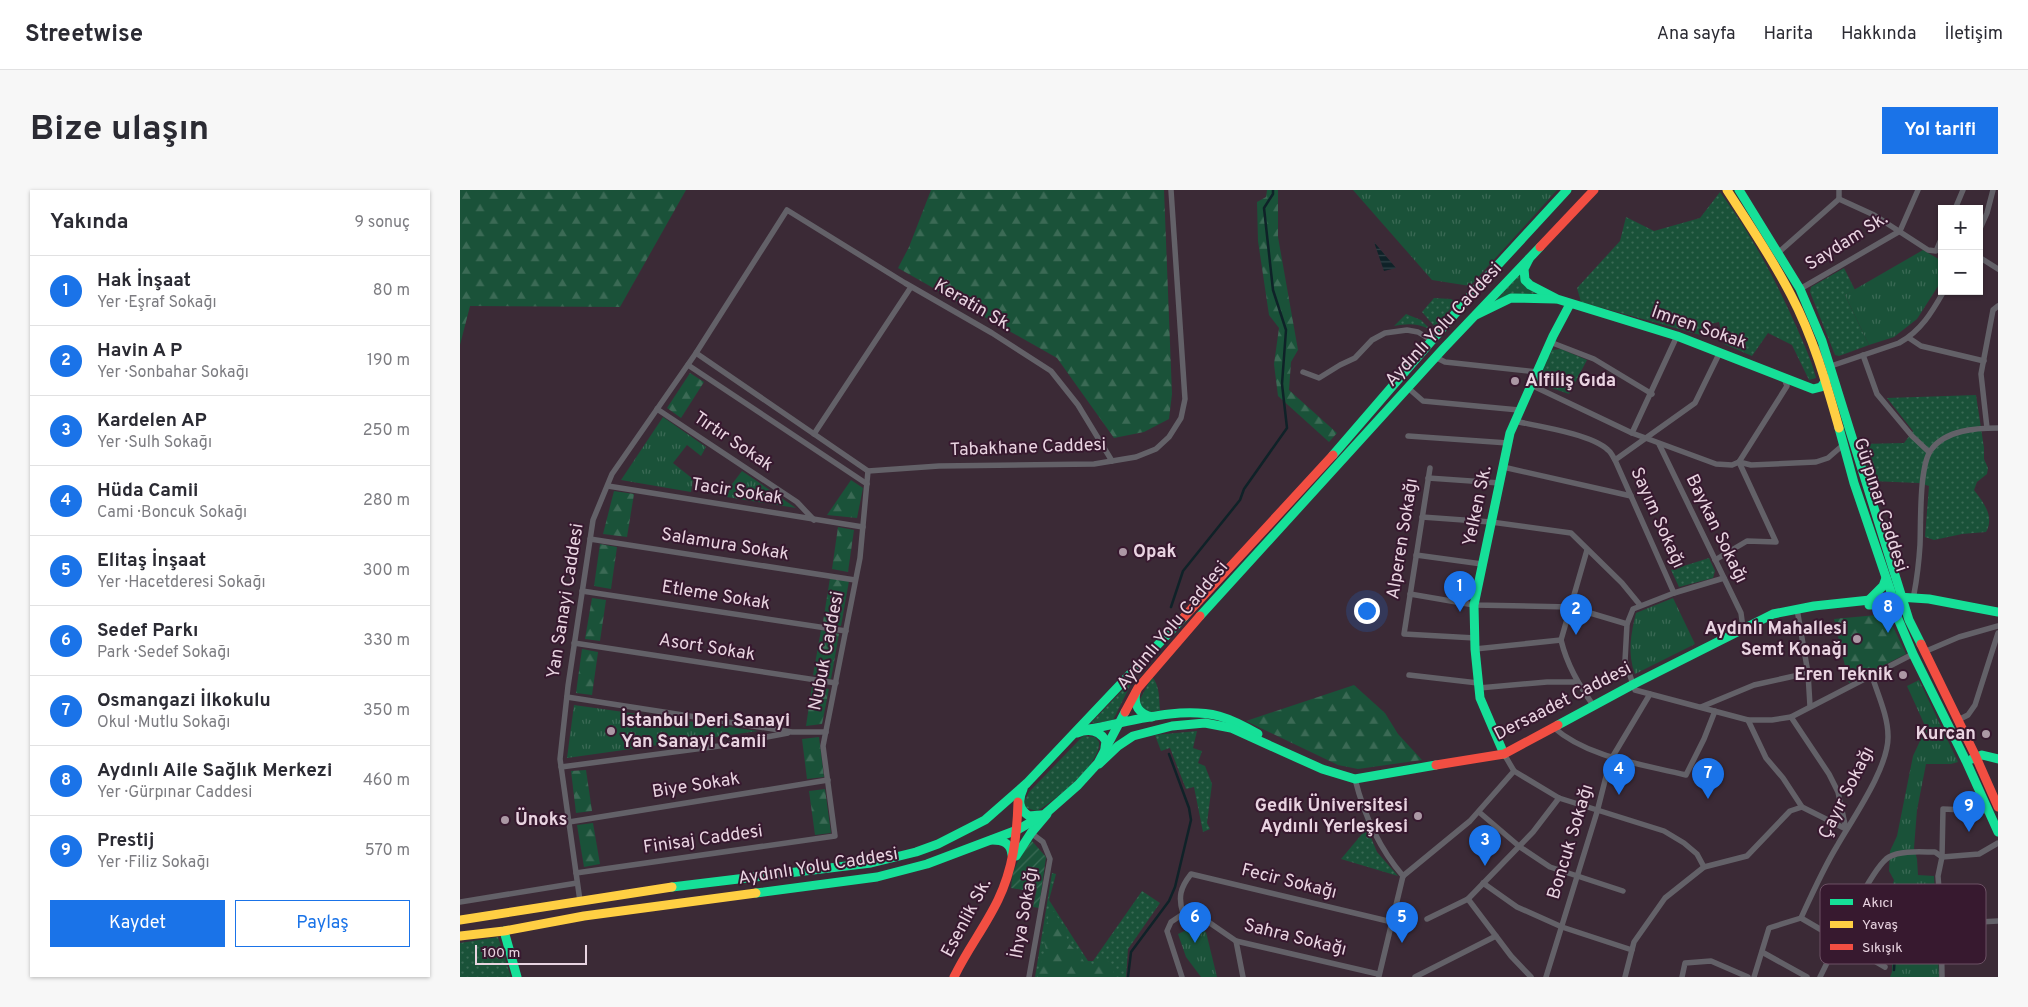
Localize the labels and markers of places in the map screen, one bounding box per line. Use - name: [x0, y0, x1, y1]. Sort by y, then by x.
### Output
- place label: Alfiliş Gıda: [1525, 370, 1616, 393]
- marker: Alfiliş Gıda: [1509, 375, 1521, 387]
- place label: Opak: [1133, 541, 1177, 564]
- marker: Opak: [1117, 546, 1129, 558]
- pin: 1: [1444, 571, 1476, 612]
- pin: 8: [1872, 592, 1904, 633]
- pin: 2: [1560, 594, 1592, 635]
- place label: Aydınlı Mahallesi Semt Konağı: [1705, 618, 1847, 662]
- marker: Aydınlı Mahallesi Semt Konağı: [1851, 633, 1863, 645]
- place label: Eren Teknik: [1794, 664, 1893, 687]
- marker: Eren Teknik: [1897, 669, 1909, 681]
- place label: İstanbul Deri Sanayi Yan Sanayi Camii: [621, 708, 790, 754]
- place label: Kurcan: [1916, 723, 1976, 746]
- marker: İstanbul Deri Sanayi Yan Sanayi Camii: [605, 725, 617, 737]
- marker: Kurcan: [1980, 728, 1992, 740]
- pin: 4: [1603, 754, 1635, 795]
- pin: 7: [1692, 758, 1724, 799]
- pin: 9: [1953, 791, 1985, 832]
- place label: Gedik Üniversitesi Aydınlı Yerleşkesi: [1255, 793, 1408, 839]
- place label: Ünoks: [515, 807, 567, 832]
- marker: Gedik Üniversitesi Aydınlı Yerleşkesi: [1412, 810, 1424, 822]
- marker: Ünoks: [499, 814, 511, 826]
- pin: 3: [1469, 825, 1501, 866]
- pin: 6: [1179, 902, 1211, 943]
- pin: 5: [1386, 902, 1418, 943]

